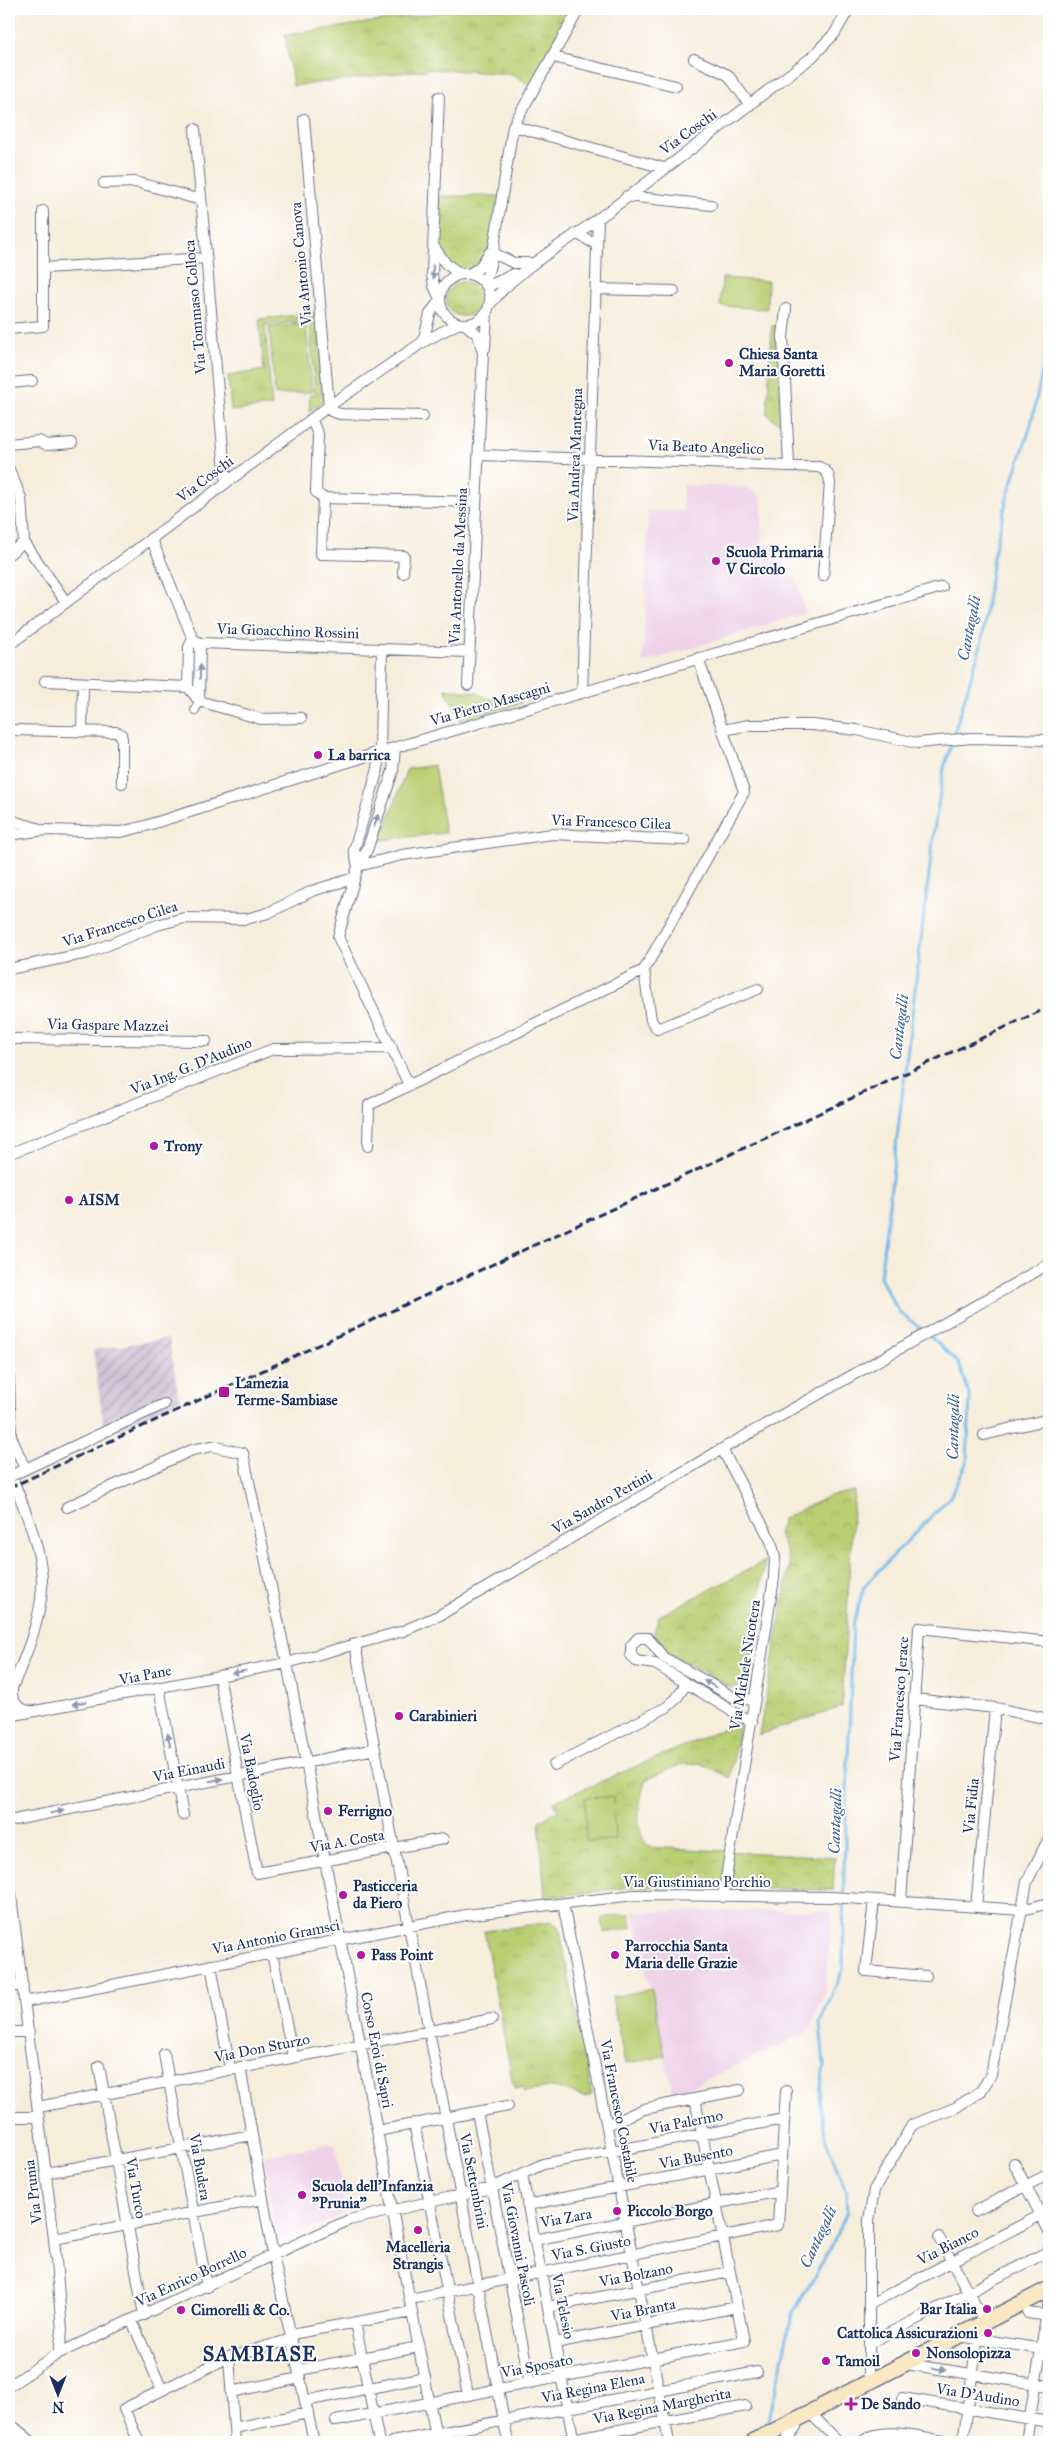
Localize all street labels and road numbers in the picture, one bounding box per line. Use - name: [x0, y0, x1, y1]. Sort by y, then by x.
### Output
- street label: Via Coschi: [655, 105, 720, 159]
- street label: Via Antonio Canova: [287, 201, 315, 328]
- street label: Via Tommaso Colloca: [180, 238, 210, 376]
- street label: Via Andrea Mantegna: [564, 387, 586, 523]
- street label: Via Beato Angelico: [647, 436, 765, 458]
- street label: Via Coschi: [172, 452, 237, 507]
- street label: Via Antonello da Messina: [445, 487, 471, 646]
- street label: Via Gioacchino Rossini: [215, 619, 360, 642]
- street label: Via Pietro Mascagni: [427, 678, 552, 730]
- street label: Via Francesco Cilea: [550, 811, 672, 833]
- street label: Via Francesco Cilea: [59, 897, 180, 951]
- street label: Via Gaspare Mazzei: [46, 1015, 169, 1035]
- street label: Via Ing. G. D'Audino: [127, 1033, 255, 1099]
- street label: Via Sandro Pertini: [548, 1466, 655, 1539]
- street label: Via Michele Nicotera: [726, 1598, 764, 1733]
- street label: Via Francesco Jerace: [886, 1636, 913, 1763]
- street label: Via Pane: [116, 1661, 173, 1689]
- street label: Via Badoglio: [236, 1731, 268, 1812]
- street label: Via Einaudi: [150, 1754, 227, 1786]
- street label: Via Fidia: [959, 1777, 983, 1836]
- street label: Via A. Costa: [307, 1825, 386, 1857]
- street label: Via Giustiniano Porchio: [622, 1873, 771, 1891]
- street label: Via Antonio Gramsci: [210, 1916, 341, 1958]
- street label: Corso Eroi di Sapri: [357, 1990, 397, 2110]
- street label: Via Don Sturzo: [212, 2030, 312, 2066]
- street label: Via Francesco Costabile: [596, 2037, 642, 2184]
- street label: Via Palermo: [647, 2106, 725, 2138]
- street label: Via Settembrini: [456, 2130, 492, 2231]
- street label: Via Budera: [185, 2131, 215, 2203]
- street label: Via Busento: [657, 2141, 735, 2173]
- street label: Via Turco: [122, 2155, 150, 2220]
- street label: Via Prunia: [20, 2158, 46, 2226]
- street label: Via Giovanni Pascoli: [497, 2179, 539, 2308]
- street label: Via Zara: [538, 2204, 594, 2232]
- street label: Via Bianco: [913, 2223, 982, 2270]
- street label: Via S. Giusto: [549, 2231, 633, 2265]
- street label: Via Enrico Borrello: [132, 2243, 250, 2311]
- street label: Via Bolzano: [597, 2259, 675, 2291]
- street label: Via Telesio: [548, 2270, 578, 2341]
- street label: Via Branta: [608, 2295, 678, 2325]
- street label: Via Sposato: [499, 2350, 575, 2382]
- street label: Via Regina Elena: [539, 2369, 647, 2407]
- street label: Via D'Audino: [934, 2379, 1021, 2411]
- street label: Via Regina Margherita: [591, 2384, 733, 2428]

